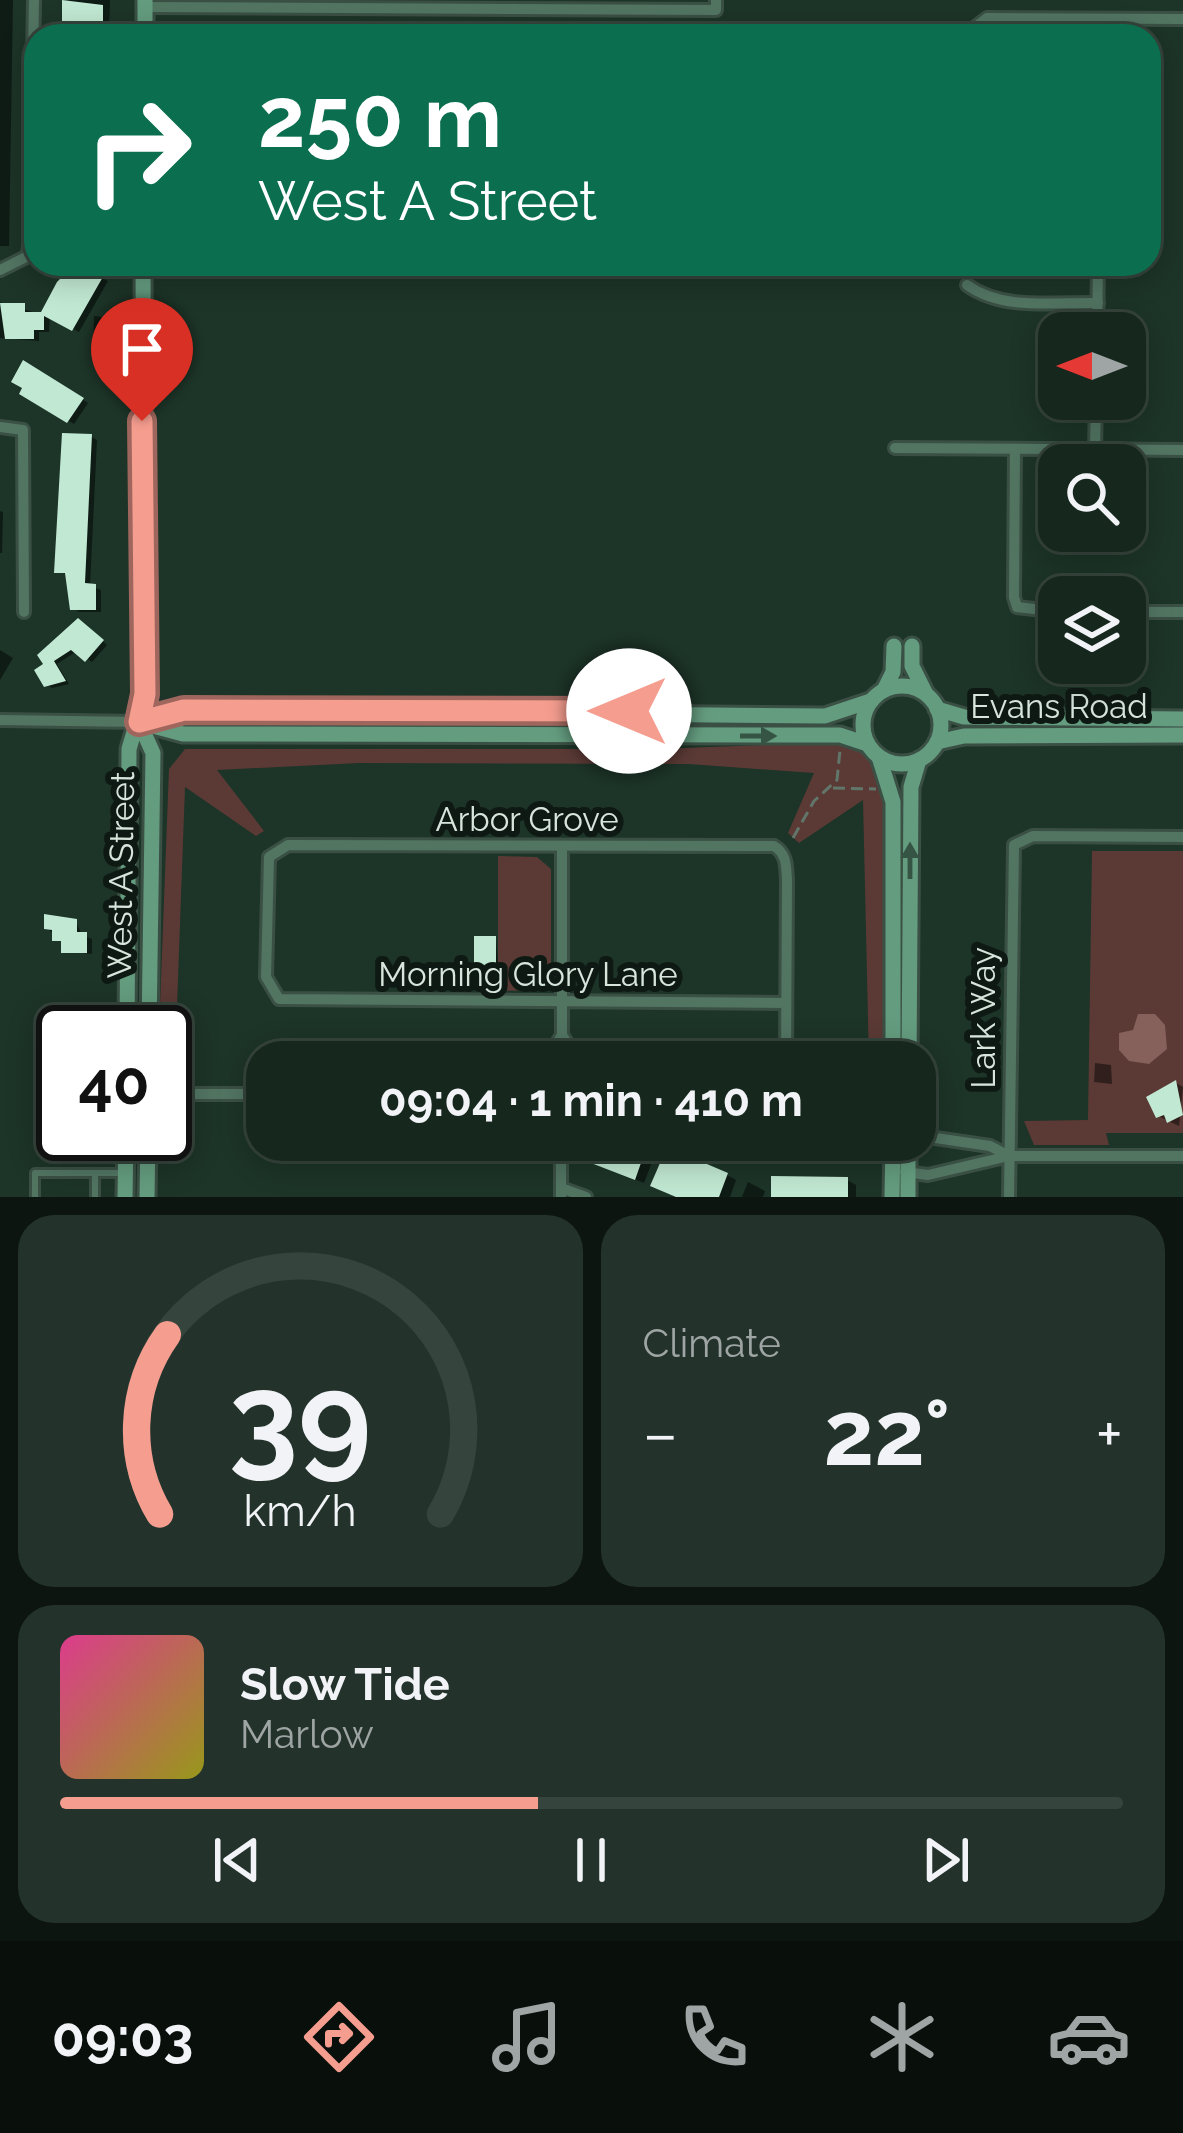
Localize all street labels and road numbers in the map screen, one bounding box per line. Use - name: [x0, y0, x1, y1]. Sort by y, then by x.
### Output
- street label: Evans Road: [970, 687, 1148, 726]
- street label: West A Street: [100, 771, 142, 979]
- street label: Arbor Grove: [435, 800, 619, 839]
- street label: Lark Way: [964, 947, 1003, 1089]
- street label: Morning Glory Lane: [378, 955, 678, 994]

